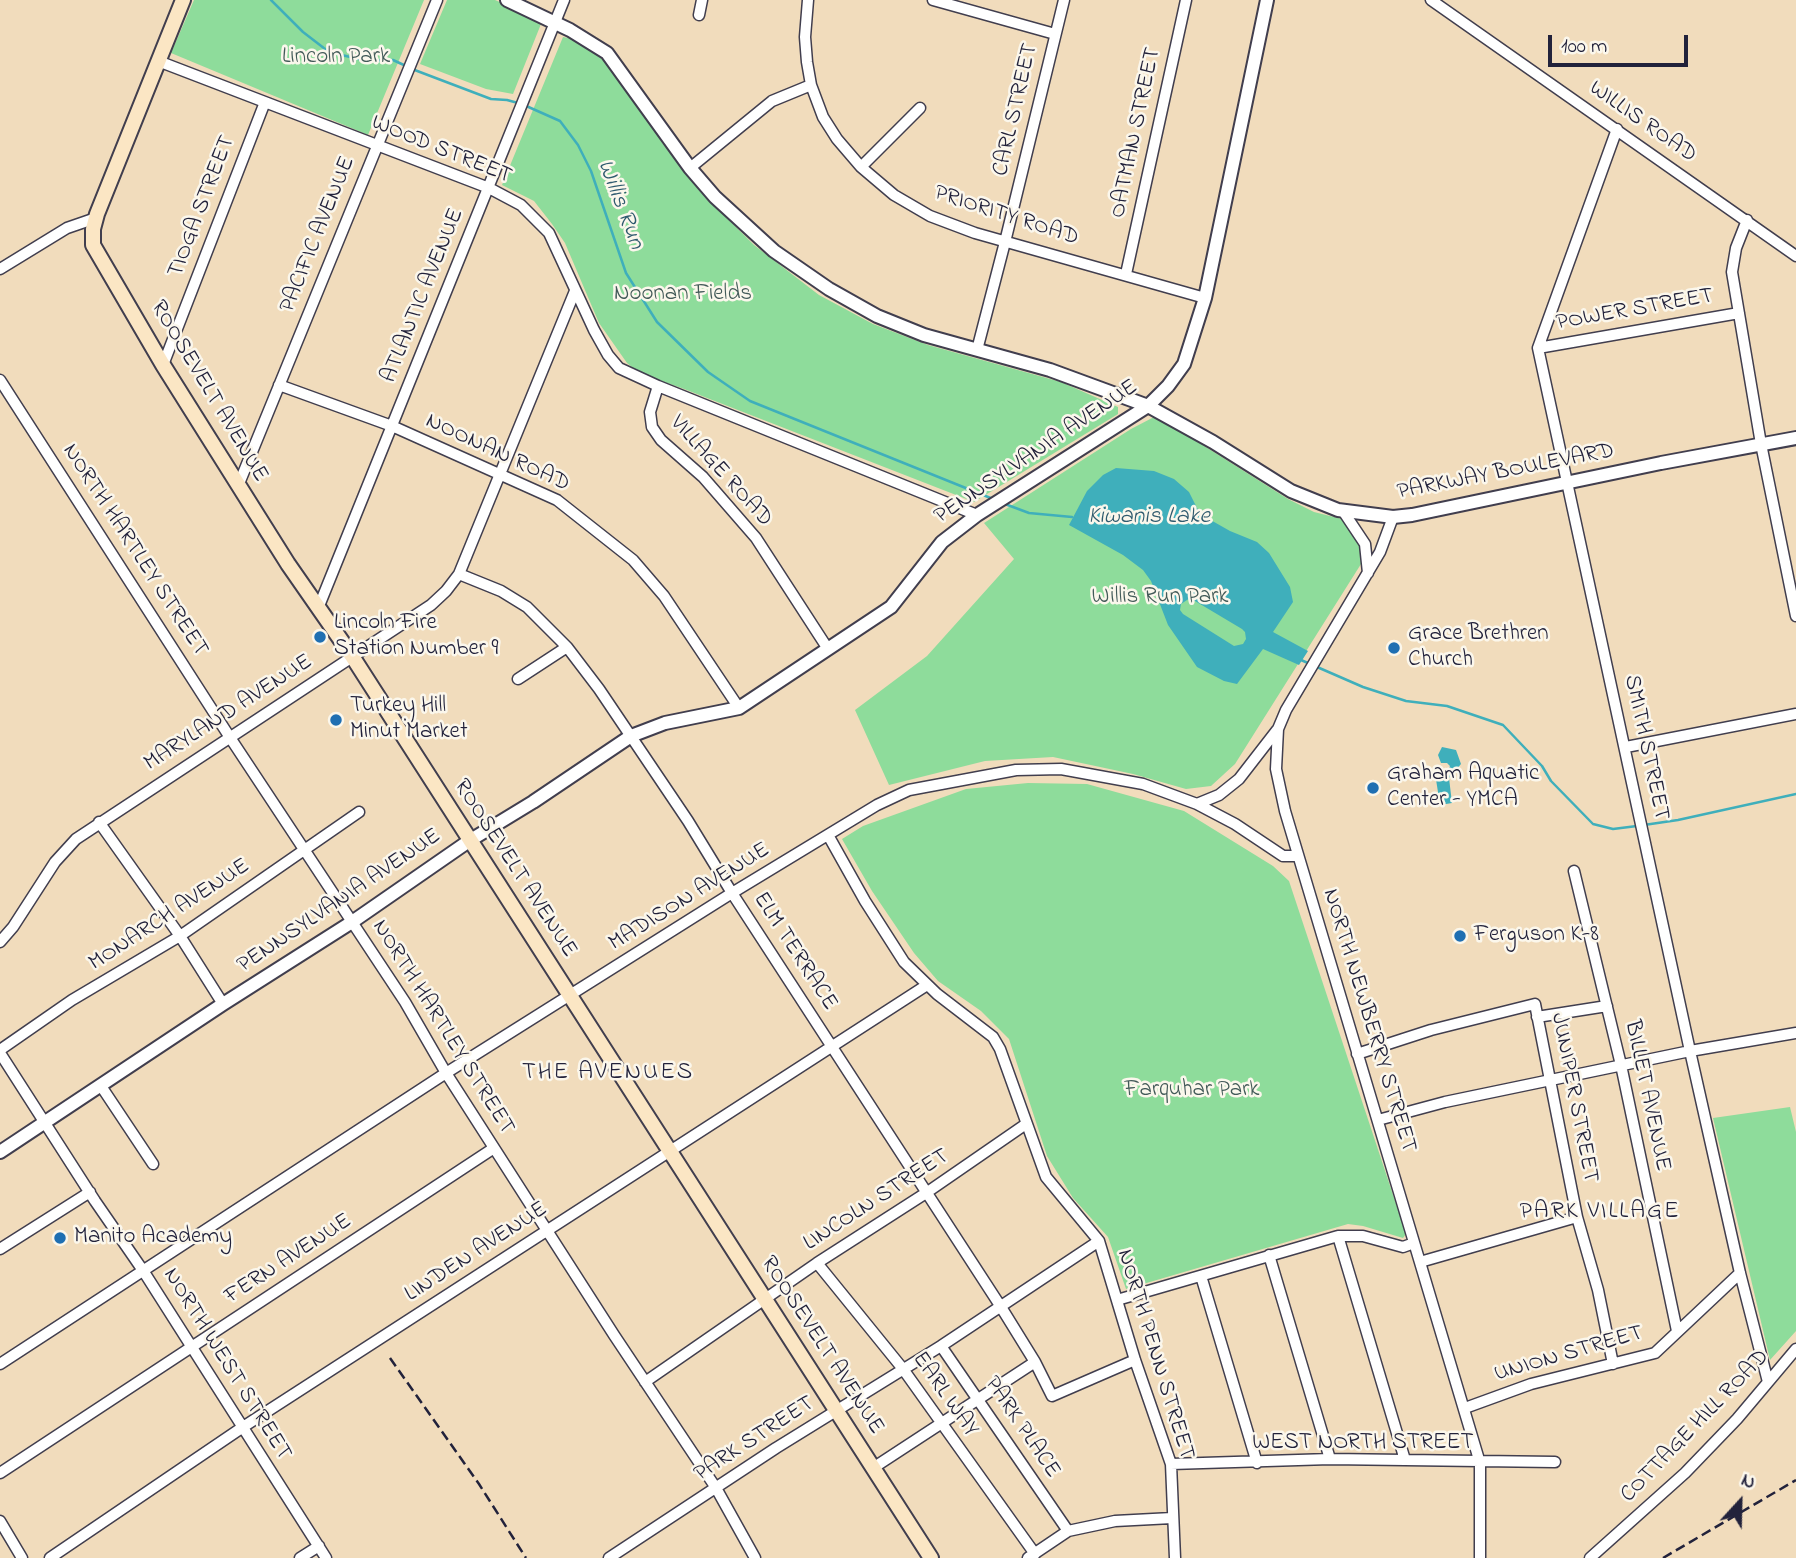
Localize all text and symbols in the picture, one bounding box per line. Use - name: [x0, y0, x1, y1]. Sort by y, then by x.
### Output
- scale bar: [1551, 21, 1691, 65]
- text: 100 m: [1561, 32, 1607, 62]
- street label: CARL STREET: [988, 41, 1046, 179]
- park label: Lincoln Park: [282, 44, 390, 72]
- street label: OATMAN STREET: [1105, 45, 1169, 221]
- street label: WILLIS ROAD: [1583, 76, 1701, 170]
- street label: WOOD STREET: [367, 110, 515, 192]
- street label: TIOGA STREET: [163, 132, 243, 282]
- street label: PACIFIC AVENUE: [275, 153, 363, 317]
- water label: Willis Run: [589, 156, 649, 254]
- street label: PRIORITY ROAD: [930, 181, 1082, 253]
- street label: ATLANTIC AVENUE: [376, 205, 472, 387]
- park label: Noonan Fields: [614, 281, 752, 309]
- street label: POWER STREET: [1554, 284, 1716, 338]
- street label: ROOSEVELT AVENUE: [143, 296, 273, 488]
- street label: PENNSYLVANIA AVENUE: [930, 375, 1144, 531]
- street label: NOONAN ROAD: [421, 409, 573, 499]
- street label: VILLAGE ROAD: [663, 411, 777, 533]
- street label: PARKWAY BOULEVARD: [1395, 438, 1617, 508]
- street label: NORTH HARTLEY STREET: [55, 439, 213, 663]
- water label: Kiwanis Lake: [1088, 504, 1210, 532]
- park label: Willis Run Park: [1092, 584, 1228, 612]
- place label: Lincoln Fire Station Number 9: [334, 610, 499, 664]
- place label: Grace Brethren Church: [1408, 621, 1549, 675]
- marker: Lincoln Fire Station Number 9: [312, 629, 328, 645]
- marker: Grace Brethren Church: [1386, 640, 1402, 656]
- street label: MARYLAND AVENUE: [140, 649, 318, 779]
- street label: SMITH STREET: [1616, 673, 1674, 823]
- place label: Turkey Hill Minut Market: [350, 693, 468, 747]
- marker: Turkey Hill Minut Market: [328, 712, 344, 728]
- place label: Graham Aquatic Center - YMCA: [1387, 761, 1539, 815]
- street label: ROOSEVELT AVENUE: [446, 775, 582, 963]
- marker: Graham Aquatic Center - YMCA: [1365, 780, 1381, 796]
- street label: PENNSYLVANIA AVENUE: [233, 824, 447, 980]
- street label: MADISON AVENUE: [604, 837, 776, 959]
- street label: MONARCH AVENUE: [84, 854, 256, 978]
- street label: NORTH NEWBERRY STREET: [1315, 886, 1421, 1156]
- street label: ELM TERRACE: [746, 888, 842, 1016]
- street label: NORTH HARTLEY STREET: [365, 915, 519, 1141]
- place label: Ferguson K-8: [1474, 922, 1599, 950]
- marker: Ferguson K-8: [1452, 928, 1468, 944]
- street label: JUNIPER STREET: [1543, 1011, 1603, 1185]
- street label: BILLET AVENUE: [1617, 1018, 1675, 1174]
- district label: THE AVENUES: [523, 1060, 693, 1088]
- park label: Farquhar Park: [1125, 1077, 1259, 1105]
- street label: LINCOLN STREET: [799, 1144, 955, 1258]
- street label: LINDEN AVENUE: [401, 1197, 553, 1309]
- district label: PARK VILLAGE: [1521, 1199, 1679, 1227]
- street label: FERN AVENUE: [220, 1209, 358, 1311]
- place label: Manito Academy: [74, 1224, 232, 1252]
- marker: Manito Academy: [52, 1230, 68, 1246]
- street label: NORTH PENN STREET: [1109, 1246, 1199, 1464]
- street label: ROOSEVELT AVENUE: [753, 1252, 889, 1440]
- street label: NORTH WEST STREET: [156, 1264, 296, 1466]
- street label: UNION STREET: [1491, 1321, 1647, 1389]
- street label: COTTAGE HILL ROAD: [1616, 1345, 1776, 1509]
- street label: EARL WAY: [905, 1347, 983, 1443]
- street label: PARK PLACE: [977, 1372, 1065, 1484]
- street label: PARK STREET: [690, 1391, 820, 1489]
- street label: WEST NORTH STREET: [1252, 1430, 1474, 1458]
- north arrow: [1705, 1467, 1775, 1537]
- text: N: [1737, 1467, 1759, 1497]

